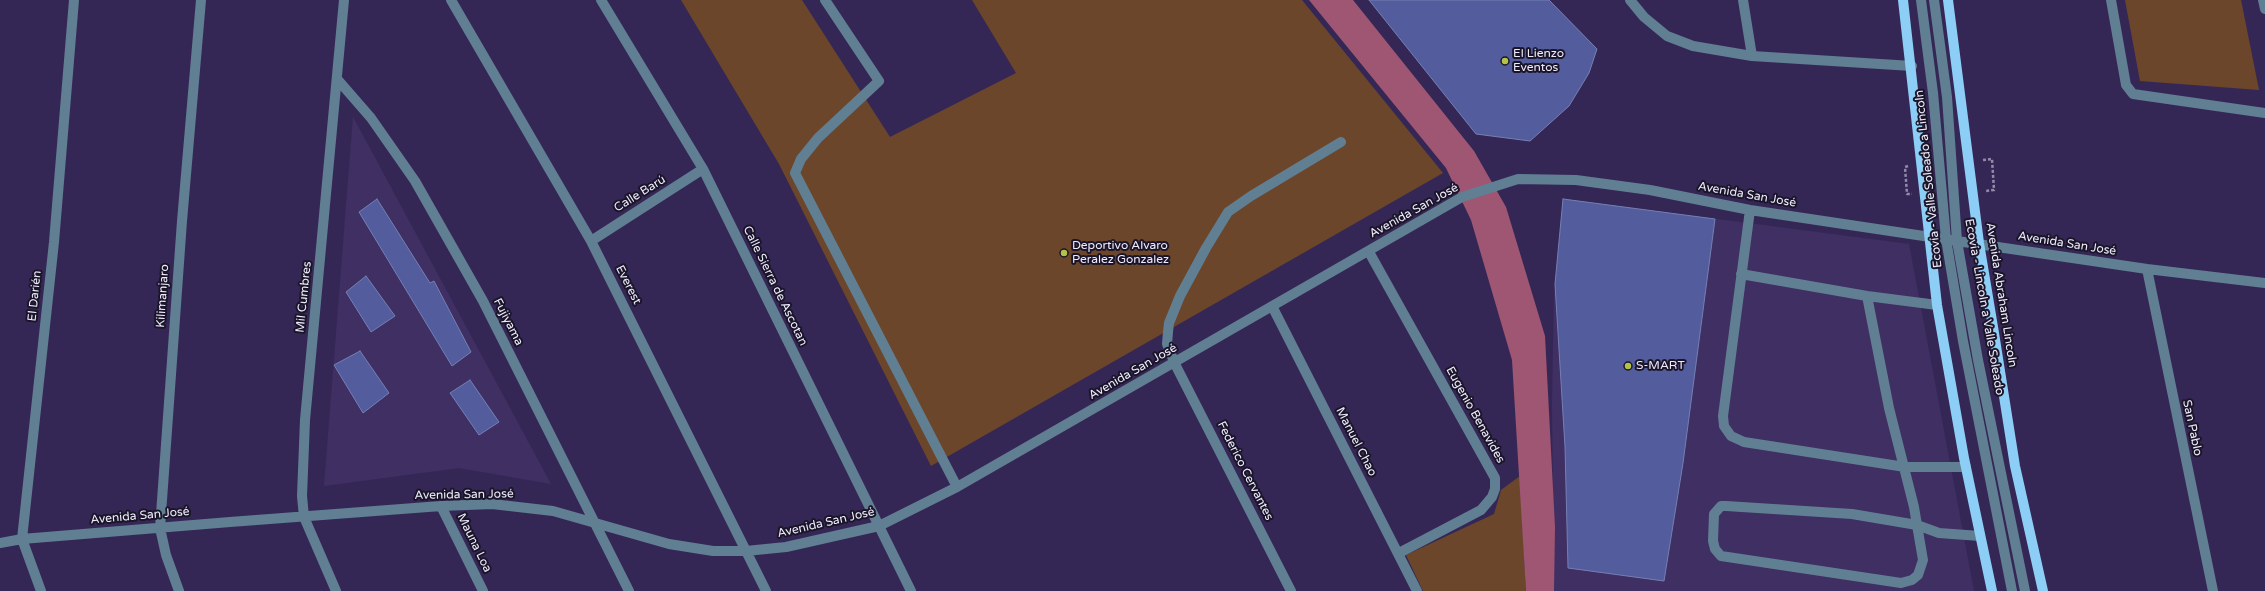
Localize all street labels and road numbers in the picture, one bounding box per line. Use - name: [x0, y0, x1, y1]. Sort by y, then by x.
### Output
- street label: Ecovía - Valle Soleado a Lincoln: [1912, 89, 1946, 269]
- street label: Calle Barú: [612, 173, 668, 215]
- street label: Avenida San José: [1697, 179, 1797, 211]
- street label: Avenida San José: [1367, 181, 1461, 241]
- street label: Ecovía - Lincoln a Valle Soleado: [1961, 218, 2007, 396]
- street label: Avenida Abraham Lincoln: [1982, 222, 2020, 368]
- street label: Calle Sierra de Ascotan: [740, 224, 810, 348]
- street label: Avenida San José: [2017, 229, 2117, 259]
- street label: Mil Cumbres: [293, 261, 315, 333]
- street label: Everest: [612, 263, 644, 307]
- street label: Kilimanjaro: [154, 264, 172, 328]
- street label: El Darién: [25, 270, 45, 322]
- street label: Fujiyama: [490, 296, 526, 348]
- street label: Avenida San José: [1086, 341, 1180, 403]
- street label: Eugenio Benavides: [1442, 364, 1508, 466]
- street label: San Pablo: [2179, 399, 2205, 457]
- street label: Manuel Chao: [1332, 405, 1380, 479]
- street label: Federico Cervantes: [1214, 419, 1276, 523]
- street label: Avenida San José: [414, 487, 514, 503]
- street label: Avenida San José: [90, 504, 190, 528]
- street label: Avenida San José: [776, 505, 876, 541]
- street label: Mauna Loa: [454, 511, 494, 575]

